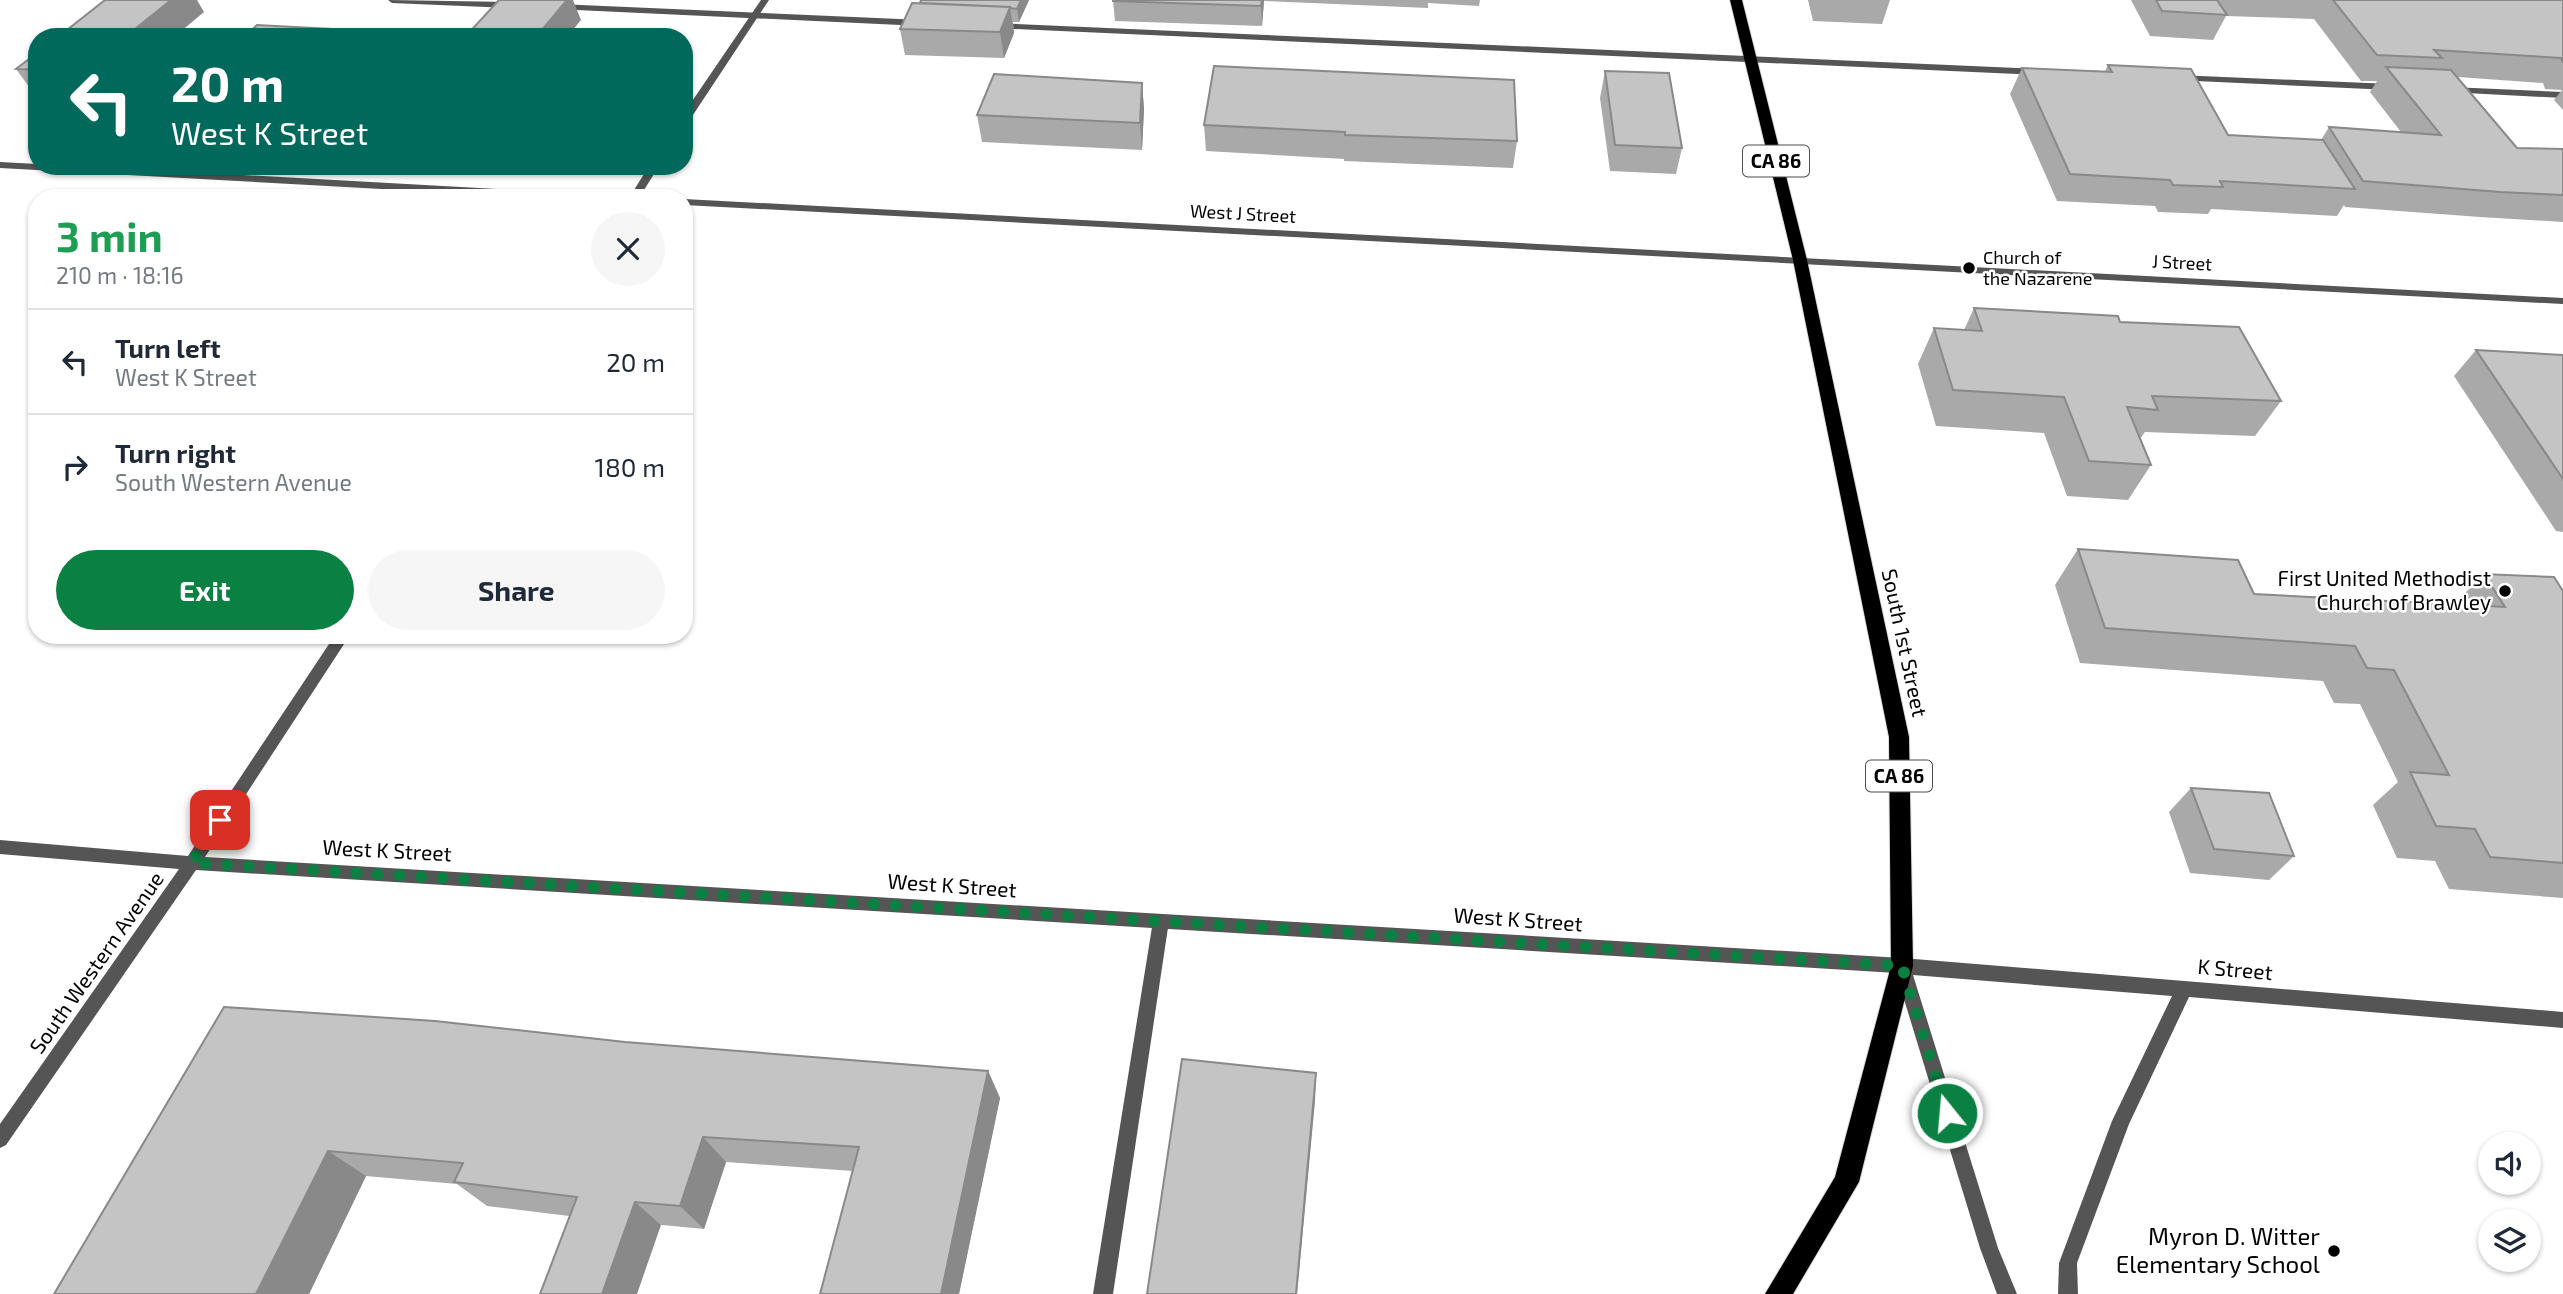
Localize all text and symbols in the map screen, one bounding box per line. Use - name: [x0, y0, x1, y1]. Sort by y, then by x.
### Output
- text: 20 m: [171, 53, 284, 112]
- icon: left: [56, 56, 147, 147]
- text: West K Street: [171, 113, 368, 151]
- road number: CA 86: [1743, 146, 1809, 176]
- street label: West J Street: [1189, 199, 1297, 227]
- text: 3 min: [56, 210, 163, 260]
- button: close: [591, 212, 665, 286]
- place label: Church of the Nazarene: [1983, 246, 2092, 289]
- street label: J Street: [2151, 249, 2213, 275]
- marker: Church of the Nazarene: [1961, 260, 1977, 276]
- text: 210 m · 18:16: [56, 261, 184, 289]
- text: Turn left: [115, 332, 221, 363]
- icon: left: [56, 343, 94, 381]
- text: 20 m: [606, 346, 665, 377]
- text: West K Street: [115, 363, 257, 391]
- text: Turn right: [115, 437, 236, 468]
- icon: right: [56, 448, 94, 486]
- text: 180 m: [595, 451, 665, 482]
- text: South Western Avenue: [115, 468, 352, 496]
- button: Exit: [56, 550, 354, 630]
- button: Share: [368, 550, 665, 630]
- place label: First United Methodist Church of Brawley: [2278, 565, 2491, 614]
- street label: South 1st Street: [1878, 566, 1933, 719]
- marker: First United Methodist Church of Brawley: [2497, 583, 2513, 599]
- road number: CA 86: [1866, 761, 1932, 792]
- pin: [190, 790, 250, 850]
- icon: arrive: [201, 801, 239, 839]
- street label: West K Street: [322, 834, 452, 865]
- street label: South Western Avenue: [24, 866, 168, 1058]
- street label: West K Street: [887, 868, 1018, 901]
- street label: West K Street: [1453, 902, 1584, 935]
- street label: K Street: [2197, 953, 2274, 984]
- position arrow: [1910, 1076, 1984, 1150]
- map controls: [2478, 1132, 2541, 1272]
- button: sound: [2478, 1132, 2541, 1195]
- button: layers: [2478, 1209, 2541, 1272]
- place label: Myron D. Witter Elementary School: [2116, 1221, 2320, 1278]
- marker: Myron D. Witter Elementary School: [2326, 1243, 2342, 1259]

